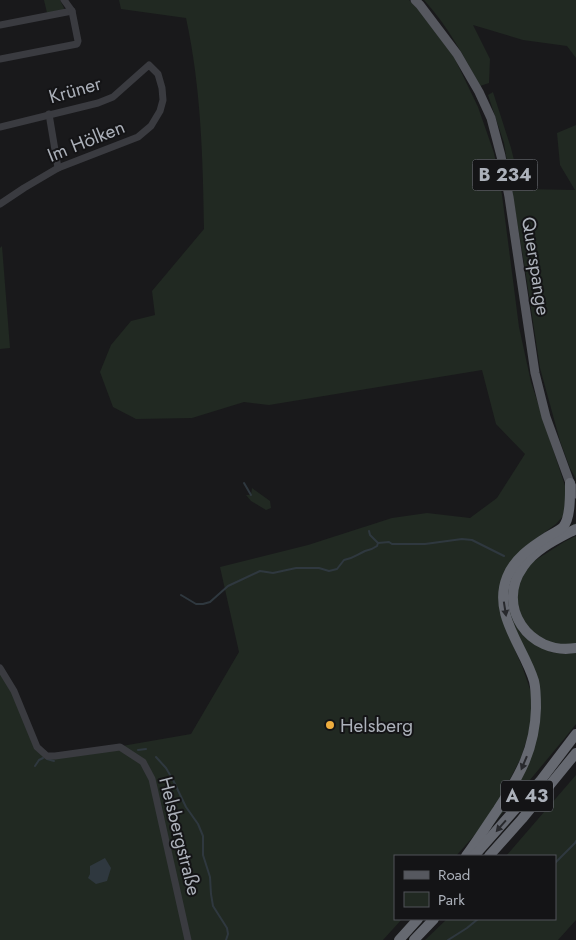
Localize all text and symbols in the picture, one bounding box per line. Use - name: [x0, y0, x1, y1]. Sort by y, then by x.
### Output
- street label: Krüner: [46, 70, 105, 110]
- street label: Im Hölken: [43, 113, 129, 169]
- road number: B 234: [472, 160, 538, 190]
- street label: Querspange: [515, 215, 557, 317]
- one-way arrow: [501, 601, 509, 617]
- place label: Helsberg: [340, 712, 413, 739]
- marker: Helsberg: [324, 719, 336, 731]
- one-way arrow: [520, 756, 528, 771]
- street label: Helsbergstraße: [152, 774, 208, 898]
- road number: A 43: [501, 780, 553, 811]
- one-way arrow: [495, 819, 507, 831]
- legend: [394, 855, 556, 920]
- text: Road: [438, 864, 470, 886]
- text: Park: [438, 889, 465, 911]

